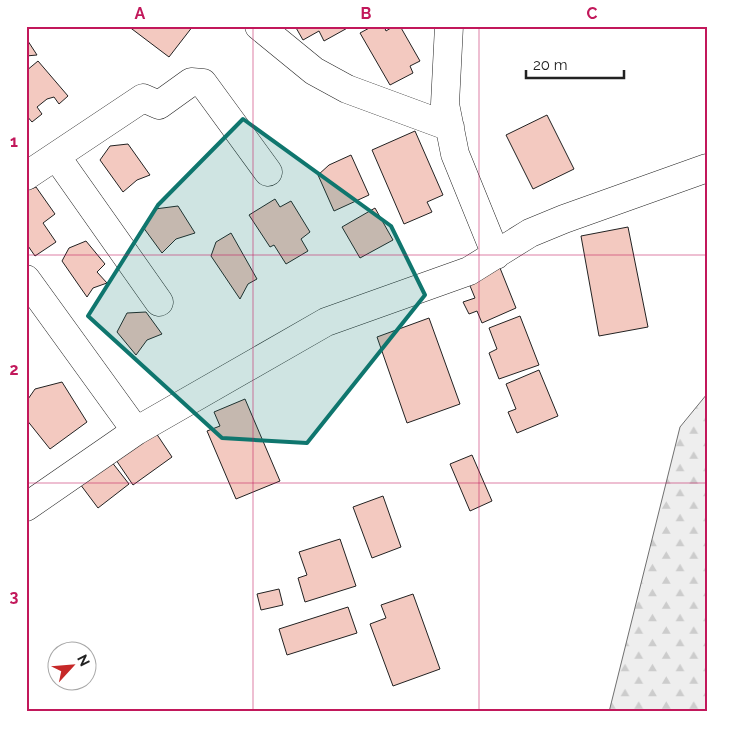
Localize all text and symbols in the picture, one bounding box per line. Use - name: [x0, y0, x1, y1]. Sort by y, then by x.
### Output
- text: A: [135, 4, 146, 23]
- text: B: [361, 4, 372, 23]
- text: C: [587, 4, 598, 23]
- scale bar: [526, 48, 623, 80]
- text: 20 m: [533, 56, 568, 74]
- text: 1: [10, 132, 18, 151]
- text: 2: [9, 360, 19, 379]
- text: 3: [10, 587, 19, 606]
- north arrow: [48, 640, 98, 690]
- text: N: [74, 652, 93, 669]

